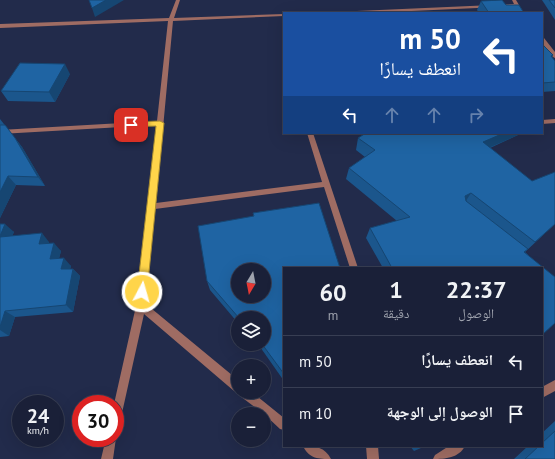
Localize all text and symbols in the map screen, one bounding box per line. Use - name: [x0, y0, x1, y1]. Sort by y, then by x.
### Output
- text: 50 m: [400, 20, 461, 57]
- icon: left: [475, 28, 527, 80]
- text: انعطف يسارًا: [380, 57, 461, 80]
- icon: left: [339, 104, 361, 126]
- icon: ahead: [381, 104, 403, 126]
- icon: ahead: [423, 104, 445, 126]
- icon: right: [465, 104, 487, 126]
- pin: [114, 108, 148, 142]
- icon: arrive: [120, 114, 142, 136]
- north arrow: [231, 263, 271, 303]
- map controls: [231, 263, 271, 447]
- position arrow: [121, 271, 163, 313]
- text: 1: [389, 274, 403, 305]
- text: 22:37: [446, 274, 507, 305]
- text: 60: [319, 277, 347, 308]
- text: دقيقة: [383, 305, 409, 322]
- text: الوصول: [458, 305, 494, 322]
- text: m: [328, 307, 338, 324]
- button: layers: [231, 311, 271, 351]
- text: انعطف يسارًا: [421, 350, 493, 369]
- icon: left: [505, 351, 527, 373]
- text: 50 m: [299, 352, 332, 371]
- button: +: [231, 359, 271, 399]
- speed limit sign: 30: [72, 395, 124, 447]
- text: الوصول إلى الوجهة: [387, 402, 493, 421]
- text: 24: [27, 403, 49, 429]
- icon: arrive: [505, 403, 527, 425]
- text: 10 m: [299, 404, 332, 423]
- button: −: [231, 407, 271, 447]
- text: km/h: [27, 424, 49, 437]

